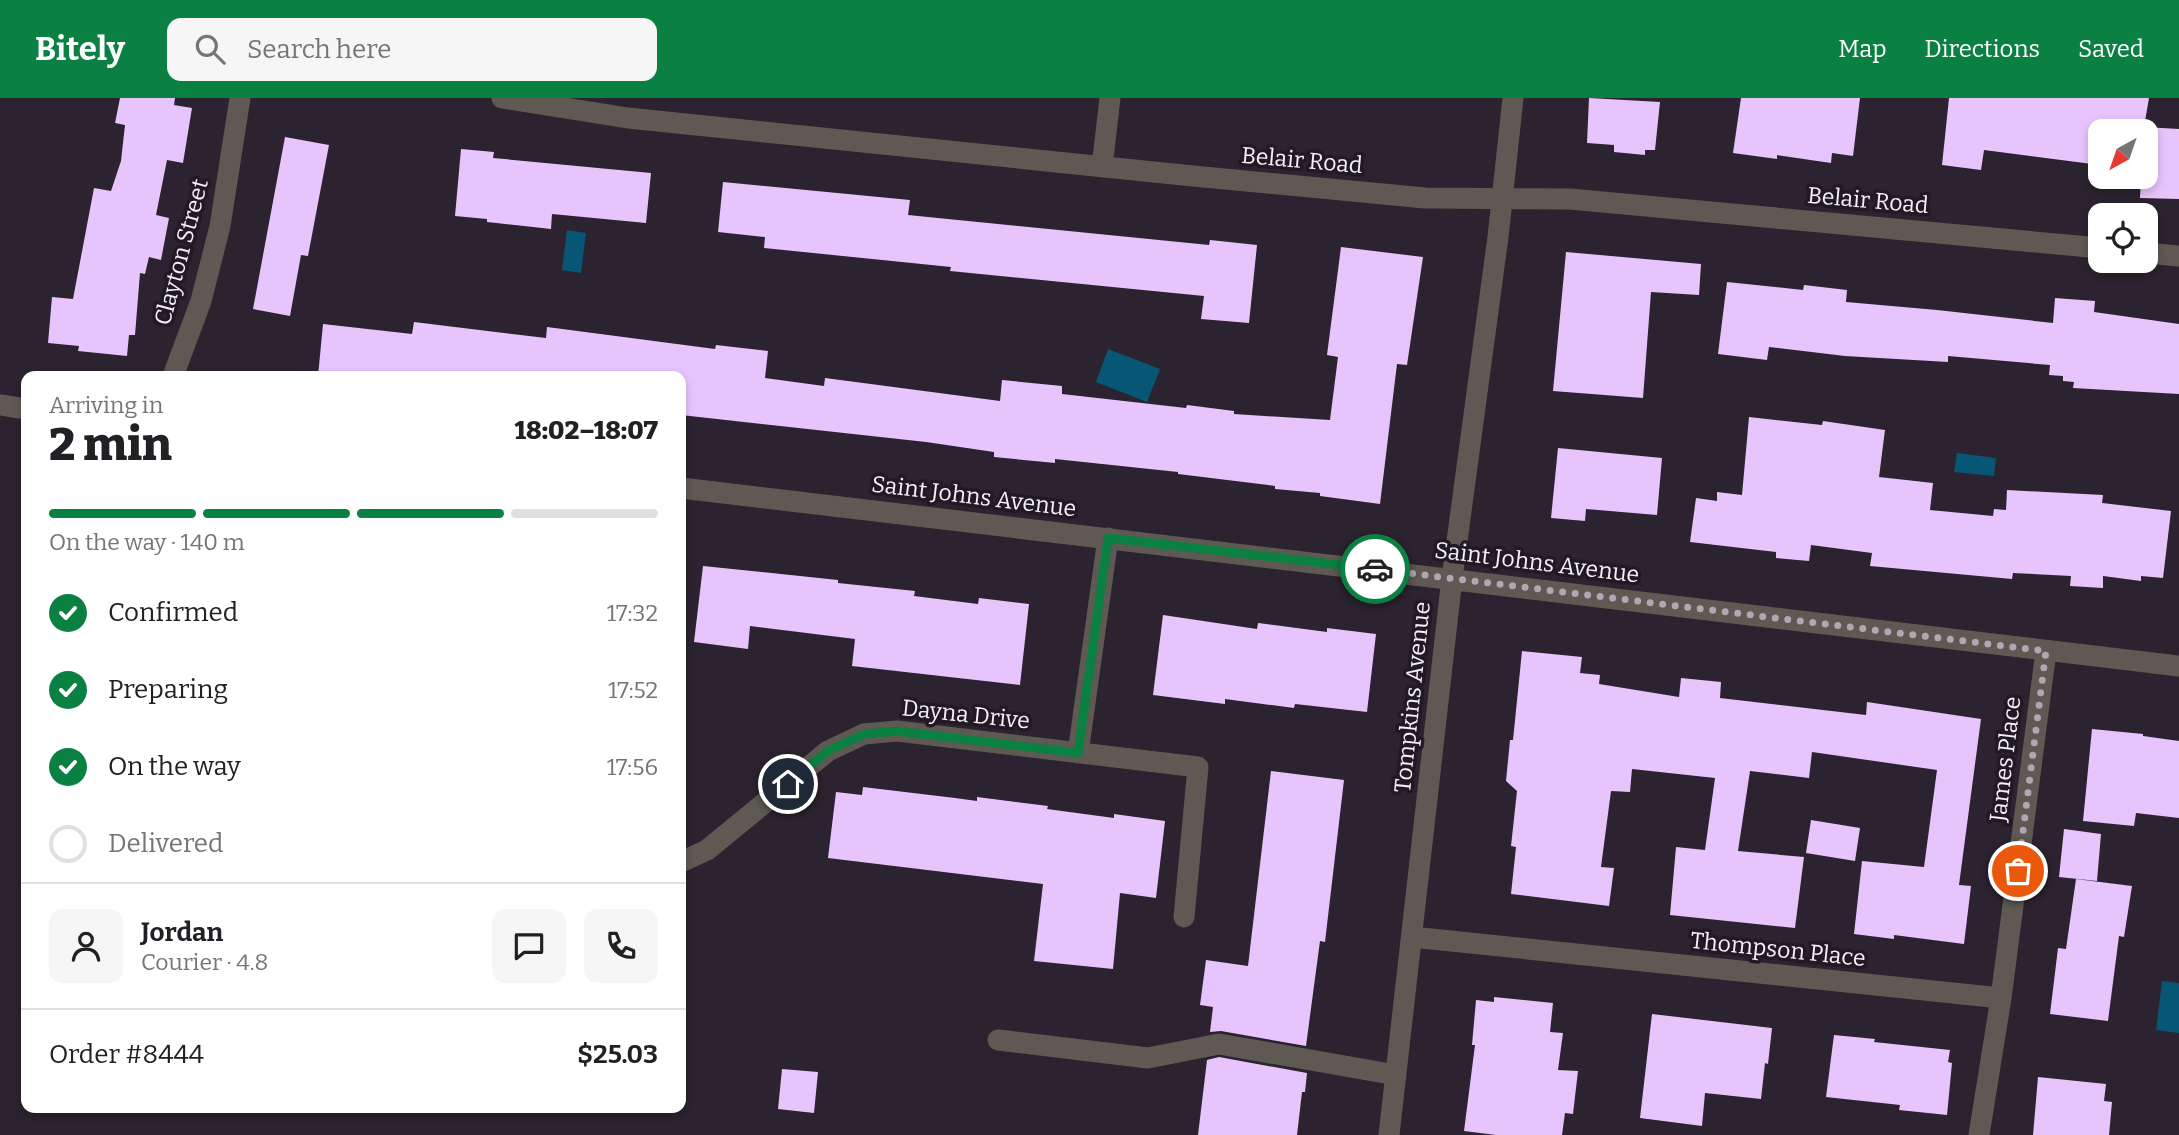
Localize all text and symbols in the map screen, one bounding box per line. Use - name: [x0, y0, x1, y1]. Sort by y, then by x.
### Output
- search box: [167, 18, 657, 81]
- text: Bitely: [35, 29, 125, 69]
- icon: search: [191, 30, 229, 68]
- text: Search here: [247, 34, 391, 65]
- text: Map: [1838, 35, 1887, 63]
- text: Directions: [1925, 35, 2040, 63]
- text: Saved: [2078, 35, 2144, 63]
- north arrow: [2088, 119, 2158, 189]
- map controls: [2088, 119, 2158, 273]
- street label: Belair Road: [1240, 141, 1364, 179]
- street label: Clayton Street: [148, 176, 214, 328]
- street label: Belair Road: [1806, 181, 1930, 219]
- button: locate: [2088, 203, 2158, 273]
- text: Arriving in: [49, 391, 163, 419]
- text: 18:02–18:07: [515, 415, 658, 446]
- text: 2 min: [49, 417, 172, 472]
- street label: Saint Johns Avenue: [870, 470, 1078, 522]
- text: On the way · 140 m: [49, 528, 245, 556]
- courier: [1340, 534, 1410, 604]
- street label: Saint Johns Avenue: [1433, 536, 1641, 588]
- icon: car: [1356, 550, 1394, 588]
- icon: check: [49, 594, 87, 632]
- text: Confirmed: [108, 597, 238, 628]
- text: 17:32: [607, 599, 658, 627]
- street label: Tompkins Avenue: [1388, 600, 1436, 794]
- icon: check: [49, 671, 87, 709]
- text: Preparing: [108, 674, 228, 705]
- text: 17:52: [608, 676, 658, 704]
- street label: Dayna Drive: [901, 693, 1031, 735]
- street label: James Place: [1983, 695, 2027, 824]
- icon: check: [49, 748, 87, 786]
- text: On the way: [108, 751, 241, 782]
- text: 17:56: [607, 753, 658, 781]
- pin: [758, 754, 818, 814]
- icon: home: [769, 765, 807, 803]
- text: Delivered: [108, 828, 223, 859]
- pin: [1988, 841, 2048, 901]
- icon: bag: [1999, 852, 2037, 890]
- button: person: [49, 909, 123, 983]
- button: chat: [492, 909, 566, 983]
- button: phone: [584, 909, 658, 983]
- text: Jordan: [141, 917, 223, 948]
- street label: Thompson Place: [1689, 926, 1867, 972]
- text: Courier · 4.8: [141, 948, 268, 976]
- text: Order #8444: [49, 1039, 204, 1070]
- text: $25.03: [577, 1039, 658, 1070]

